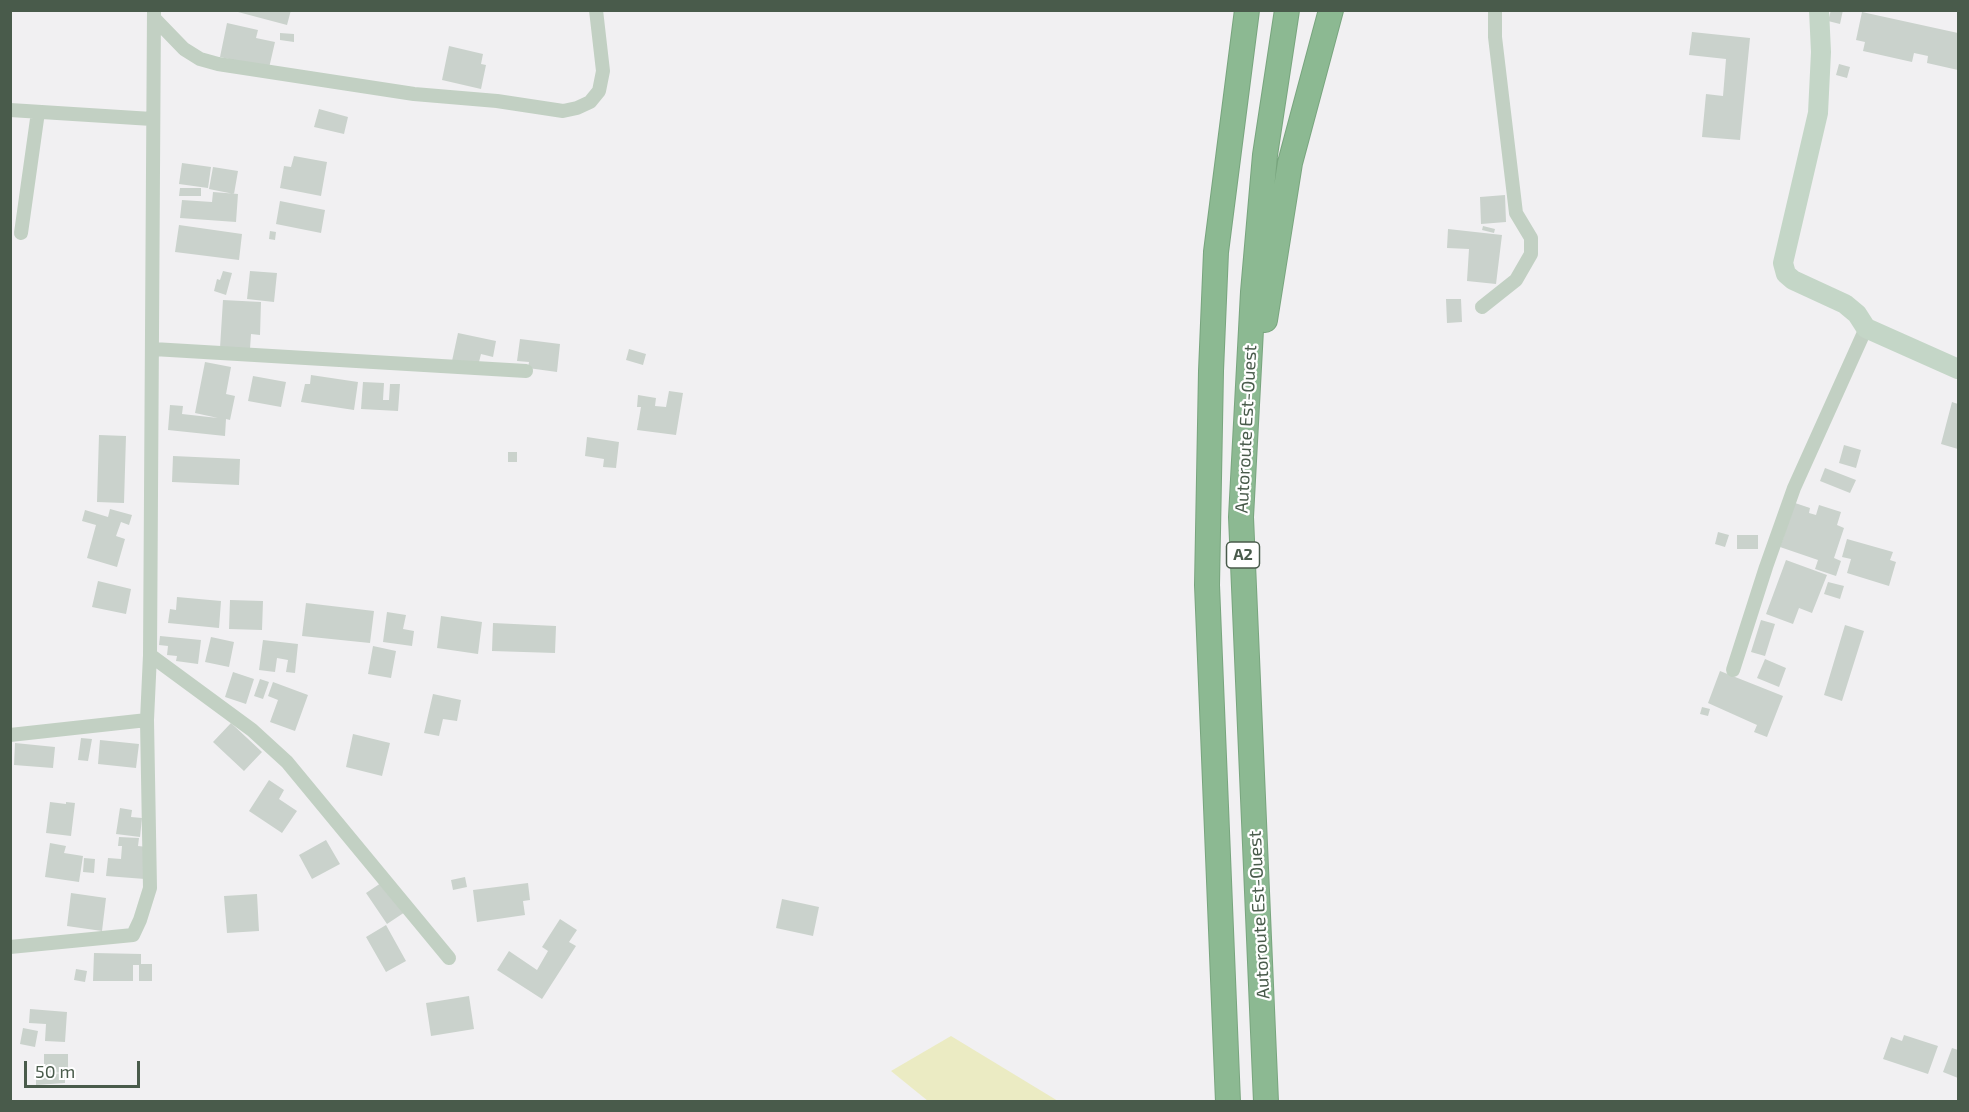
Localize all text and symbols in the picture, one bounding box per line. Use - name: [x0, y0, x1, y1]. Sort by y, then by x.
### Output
- street label: Autoroute Est-Ouest: [1231, 344, 1261, 514]
- road number: A2: [1226, 542, 1260, 568]
- street label: Autoroute Est-Ouest: [1244, 830, 1274, 1000]
- scale bar: [27, 1049, 142, 1087]
- text: 50 m: [35, 1060, 75, 1082]

